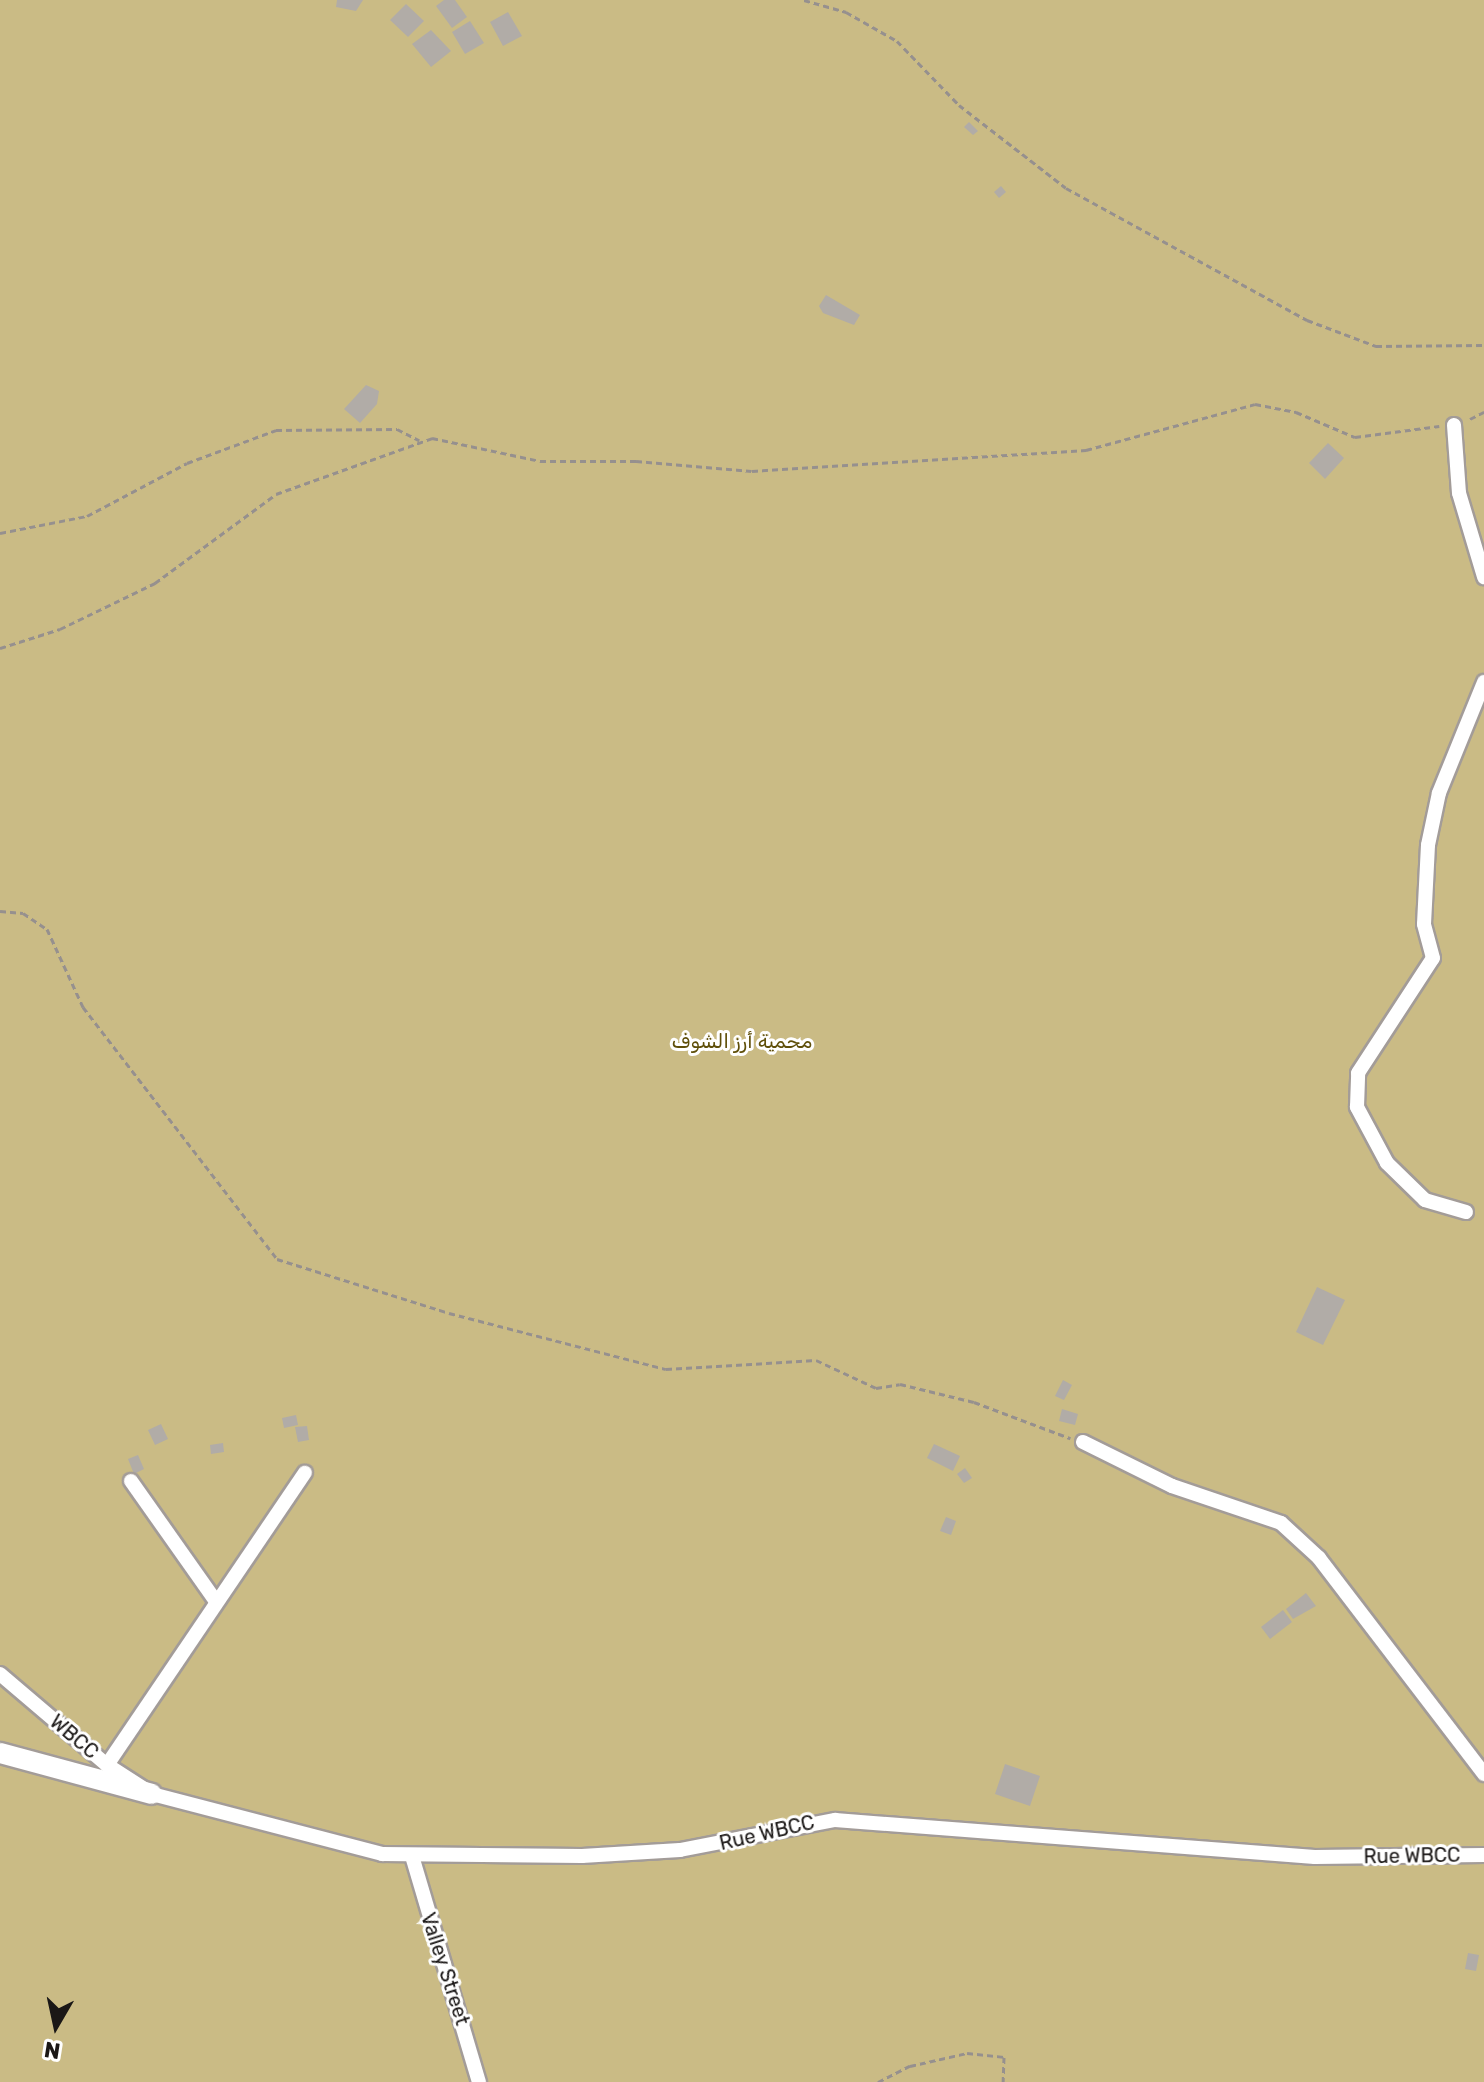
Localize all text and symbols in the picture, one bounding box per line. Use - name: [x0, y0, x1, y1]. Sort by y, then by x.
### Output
- park label: محمية أرز الشوف: [672, 1029, 812, 1053]
- street label: WBCC: [45, 1710, 103, 1764]
- street label: Rue WBCC: [717, 1810, 817, 1856]
- street label: Rue WBCC: [1363, 1843, 1461, 1869]
- street label: Valley Street: [415, 1910, 475, 2028]
- north arrow: [16, 1986, 96, 2066]
- text: N: [42, 2036, 62, 2065]

